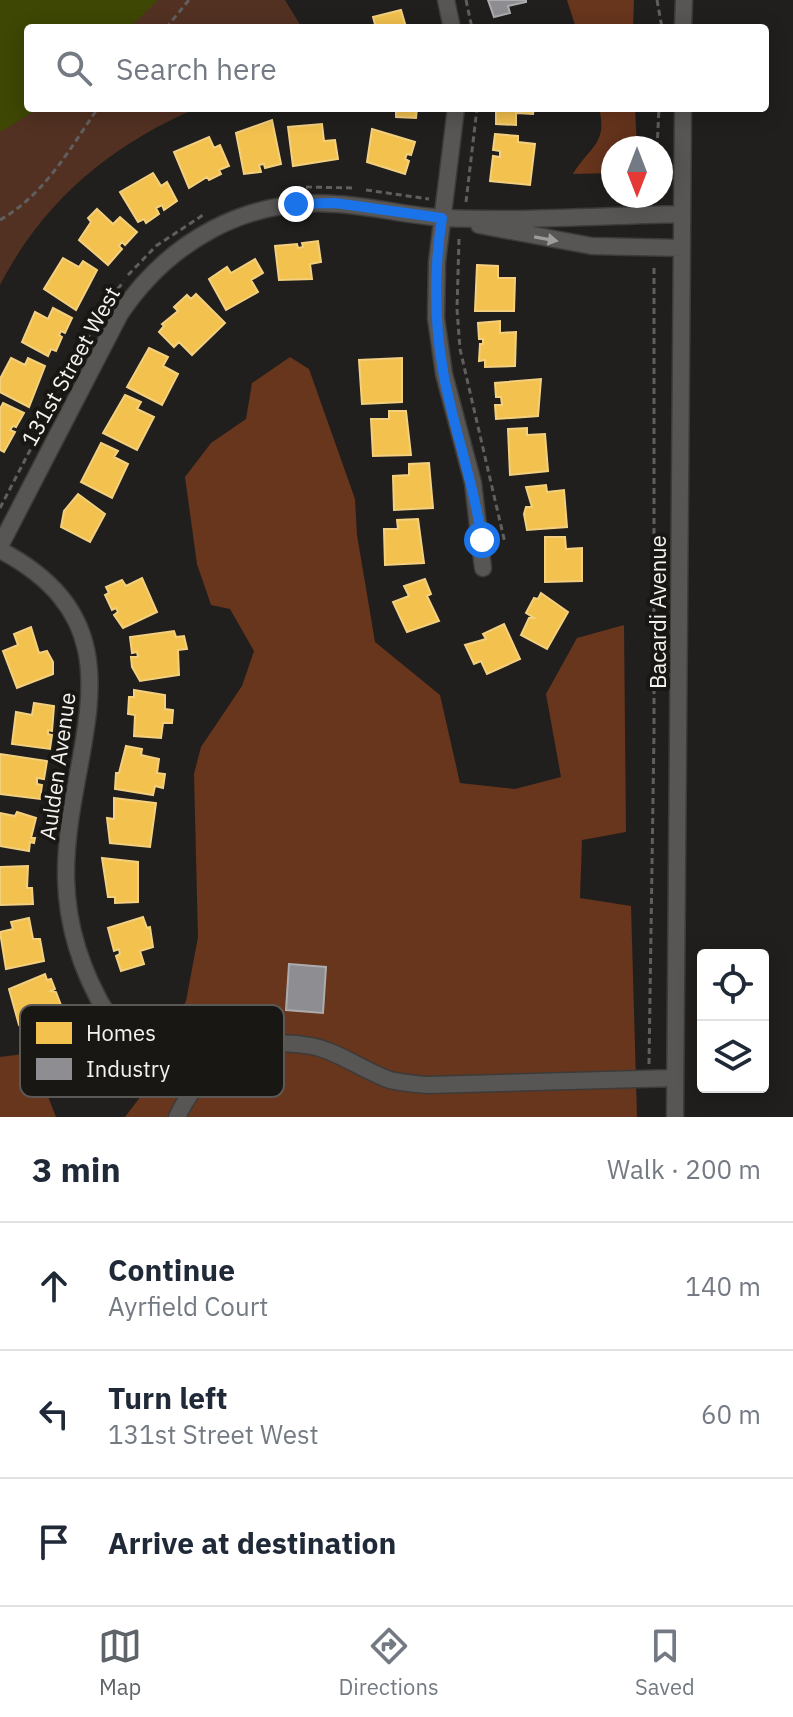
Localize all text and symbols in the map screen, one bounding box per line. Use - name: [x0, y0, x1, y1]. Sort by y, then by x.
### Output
- search box: [24, 24, 769, 112]
- icon: search: [52, 46, 96, 90]
- text: Search here: [116, 49, 277, 88]
- north arrow: [601, 136, 673, 208]
- route end: [278, 186, 314, 222]
- one-way arrow: [534, 233, 559, 245]
- street label: 131st Street West: [14, 281, 126, 451]
- route start: [464, 522, 500, 558]
- street label: Bacardi Avenue: [643, 535, 672, 689]
- street label: Aulden Avenue: [32, 690, 82, 842]
- map controls: [697, 949, 769, 1093]
- button: locate: [697, 949, 769, 1021]
- legend: [20, 1005, 284, 1097]
- text: Homes: [86, 1018, 156, 1047]
- button: layers: [697, 1021, 769, 1093]
- text: Industry: [86, 1054, 170, 1083]
- text: 3 min: [32, 1147, 121, 1191]
- text: Walk · 200 m: [607, 1152, 761, 1186]
- text: Continue: [108, 1250, 235, 1289]
- icon: ahead: [32, 1264, 76, 1308]
- text: 140 m: [685, 1269, 761, 1303]
- text: Ayrfield Court: [108, 1289, 268, 1323]
- text: Turn left: [108, 1378, 227, 1417]
- icon: left: [32, 1392, 76, 1436]
- text: 60 m: [701, 1397, 761, 1431]
- text: 131st Street West: [108, 1417, 319, 1451]
- icon: arrive: [32, 1520, 76, 1564]
- text: Arrive at destination: [108, 1523, 396, 1562]
- tab: Map: [98, 1624, 142, 1701]
- tab: Directions: [339, 1624, 439, 1701]
- tab: Saved: [635, 1624, 695, 1701]

